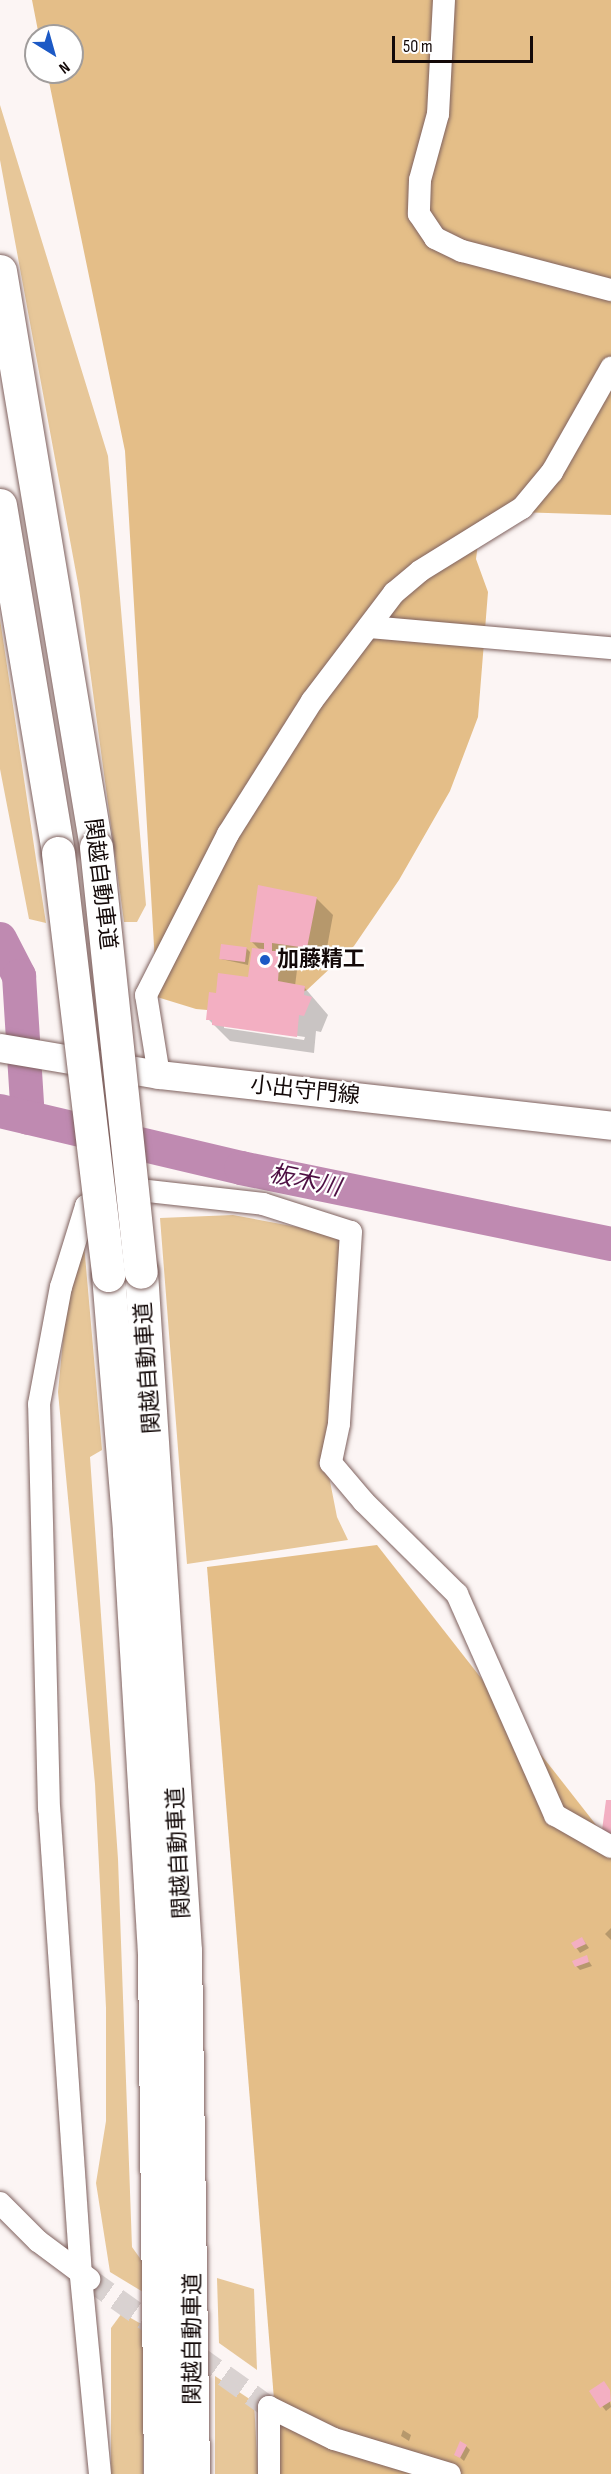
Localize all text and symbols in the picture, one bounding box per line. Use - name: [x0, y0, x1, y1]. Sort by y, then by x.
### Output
- north arrow: [24, 24, 84, 84]
- scale bar: [395, 24, 536, 62]
- text: 50 m: [403, 36, 433, 57]
- text: N: [55, 57, 73, 77]
- street label: 関越自動車道: [79, 817, 121, 951]
- place label: 加藤精工: [277, 947, 365, 973]
- marker: 加藤精工: [258, 953, 272, 967]
- street label: 小出守門線: [249, 1072, 361, 1110]
- water label: 板木川: [267, 1159, 343, 1203]
- street label: 関越自動車道: [130, 1301, 166, 1435]
- street label: 関越自動車道: [162, 1786, 196, 1920]
- street label: 関越自動車道: [180, 2273, 206, 2405]

